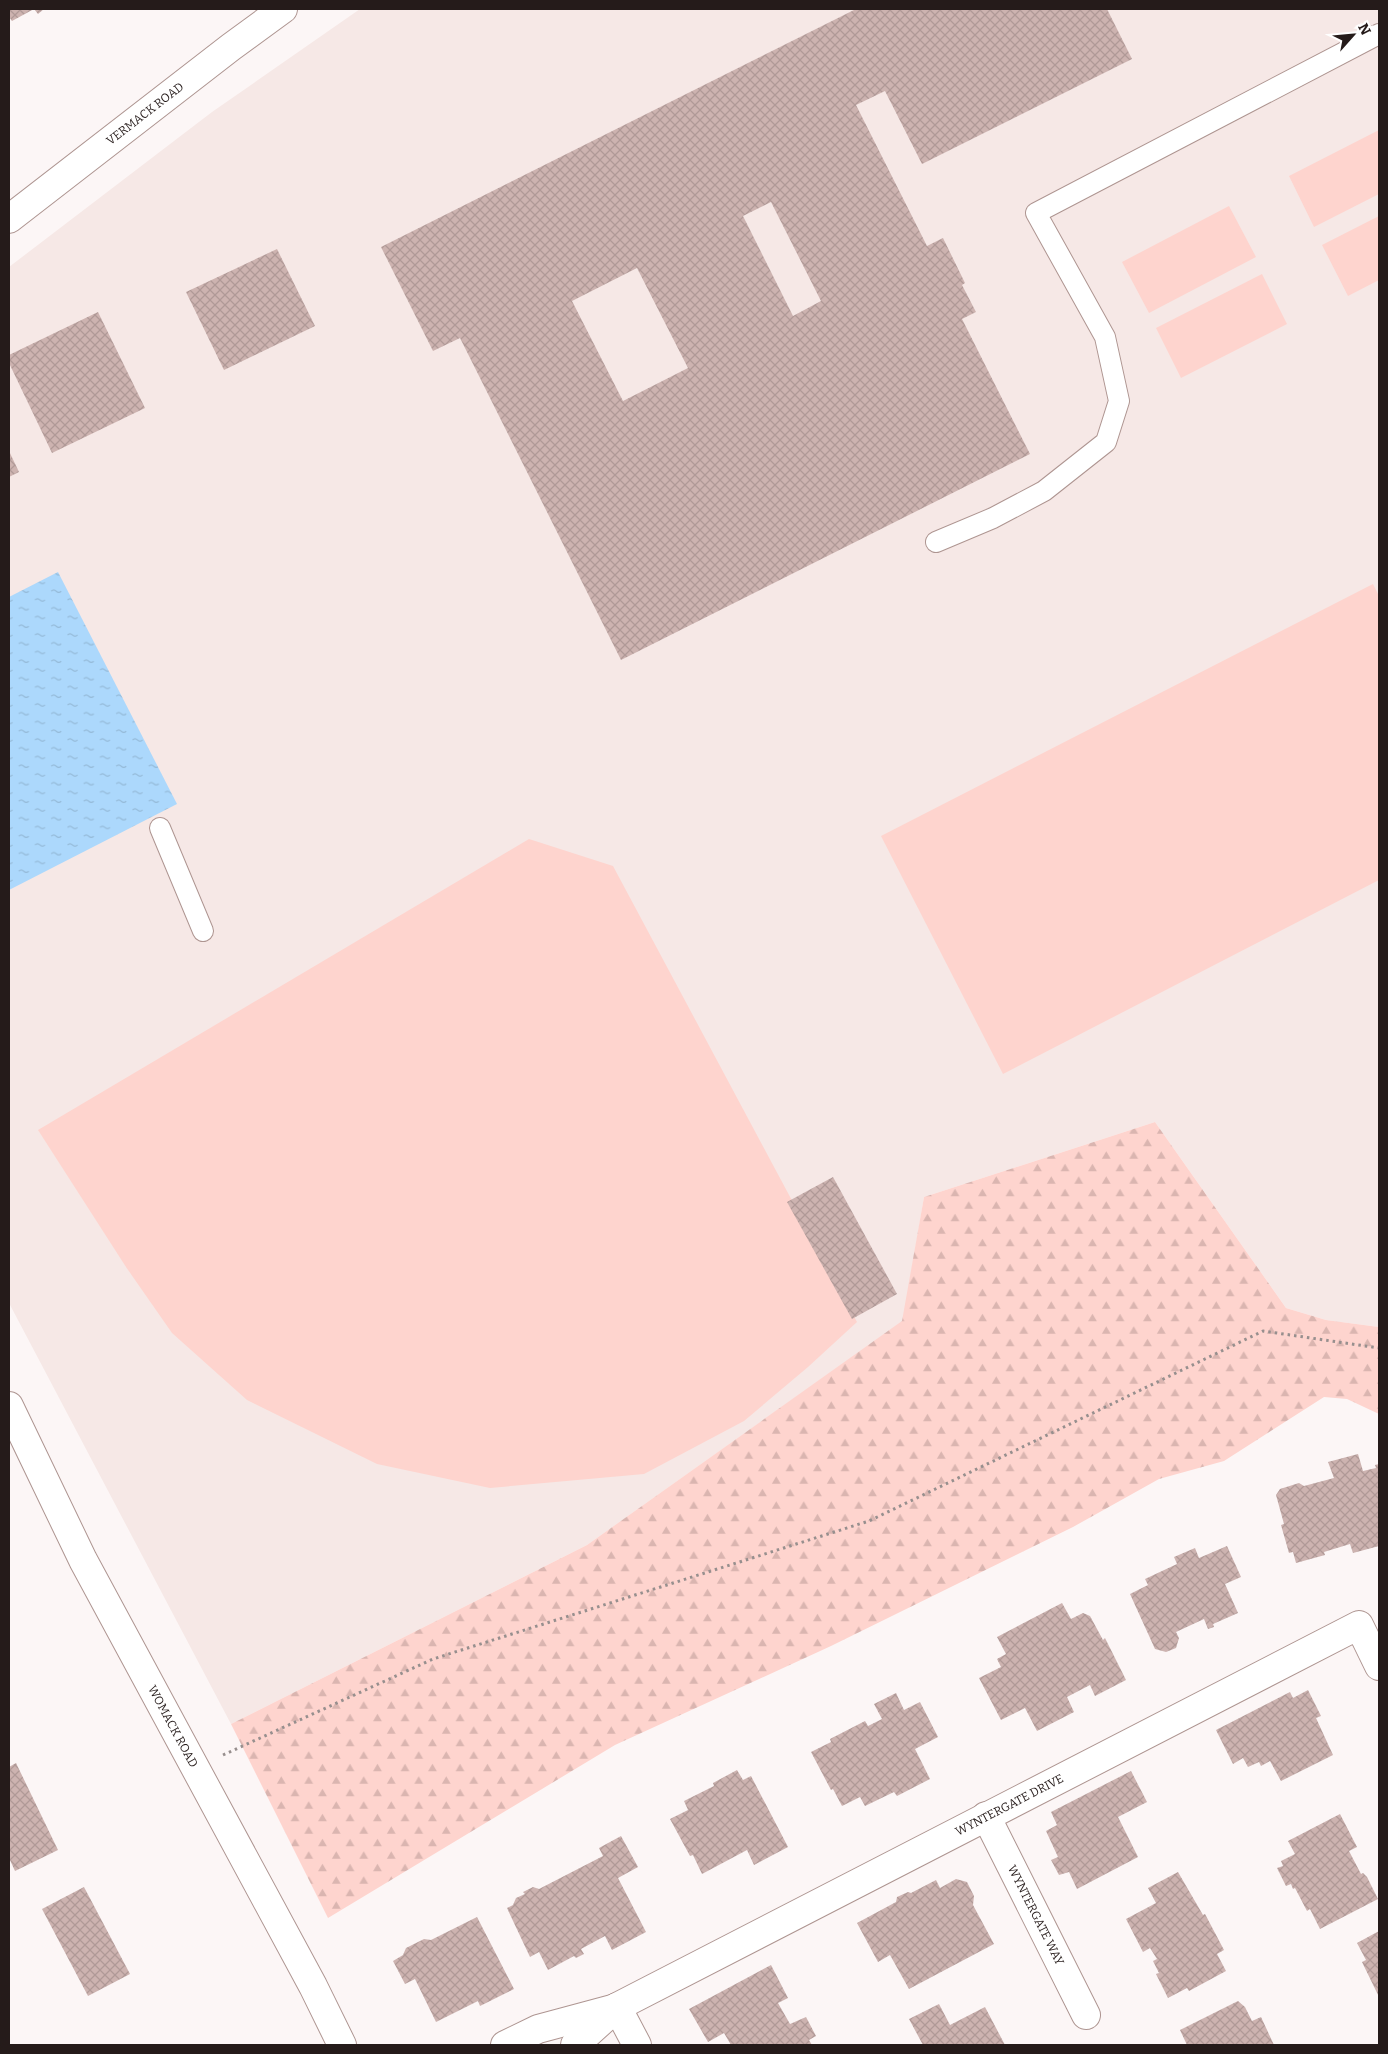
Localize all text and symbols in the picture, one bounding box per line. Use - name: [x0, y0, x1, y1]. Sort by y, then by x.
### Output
- north arrow: [1328, 10, 1378, 60]
- text: N: [1354, 21, 1374, 38]
- street label: VERMACK ROAD: [104, 79, 186, 148]
- street label: WOMACK ROAD: [145, 1683, 201, 1770]
- street label: WYNTERGATE DRIVE: [953, 1771, 1066, 1839]
- street label: WYNTERGATE WAY: [1005, 1863, 1067, 1968]

